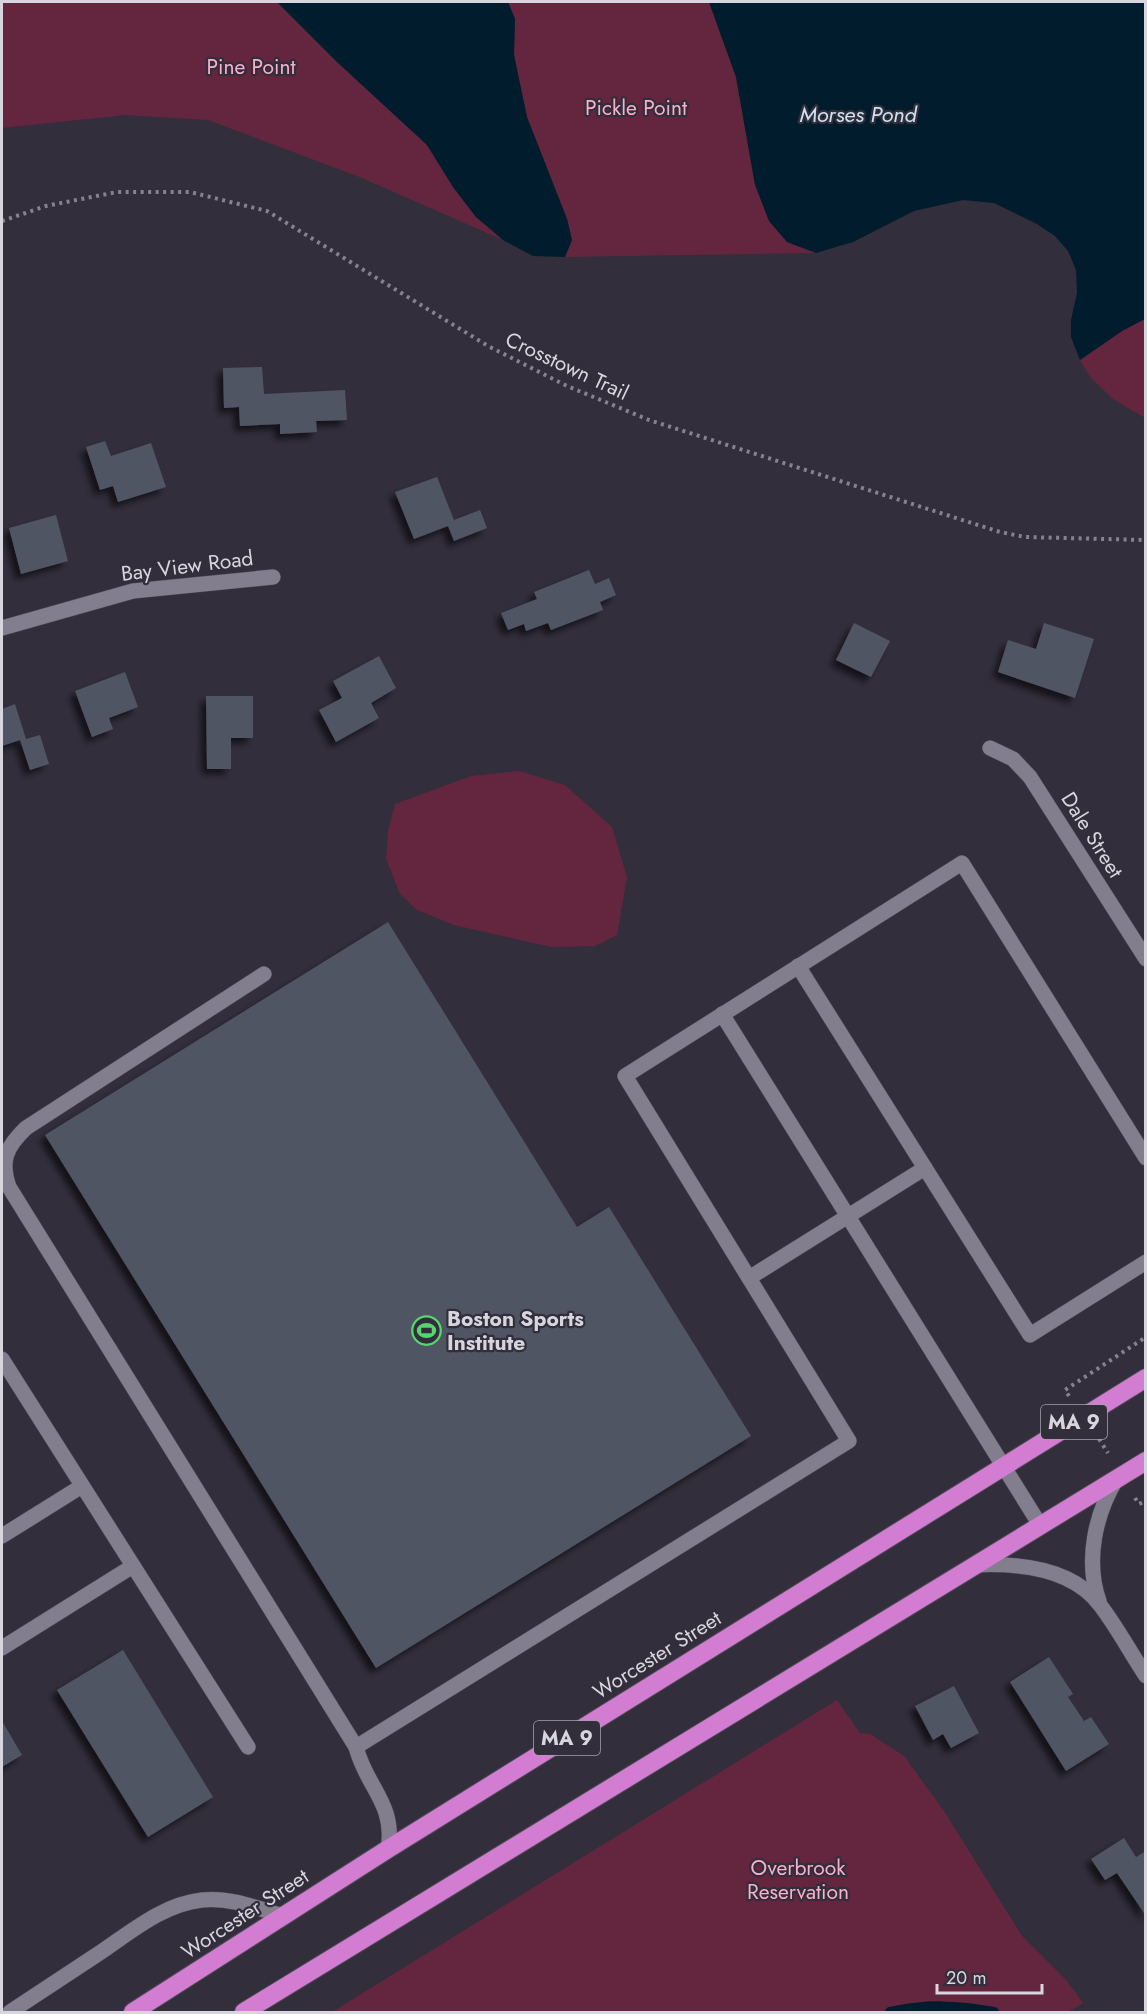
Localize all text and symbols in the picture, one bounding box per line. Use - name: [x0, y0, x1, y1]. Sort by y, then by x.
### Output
- park label: Pine Point: [207, 52, 295, 82]
- park label: Pickle Point: [585, 93, 687, 123]
- water label: Morses Pond: [799, 98, 918, 130]
- street label: Crosstown Trail: [500, 324, 634, 408]
- street label: Bay View Road: [119, 543, 255, 589]
- street label: Dale Street: [1054, 786, 1130, 884]
- place label: Boston Sports Institute: [447, 1304, 584, 1358]
- sports icon: Boston Sports Institute: [410, 1315, 442, 1347]
- road number: MA 9: [1041, 1405, 1107, 1439]
- street label: Worcester Street: [587, 1604, 727, 1706]
- road number: MA 9: [534, 1721, 600, 1755]
- park label: Overbrook Reservation: [747, 1853, 849, 1907]
- street label: Worcester Street: [176, 1862, 314, 1966]
- scale bar: [937, 1957, 1042, 1995]
- text: 20 m: [946, 1965, 986, 1991]

